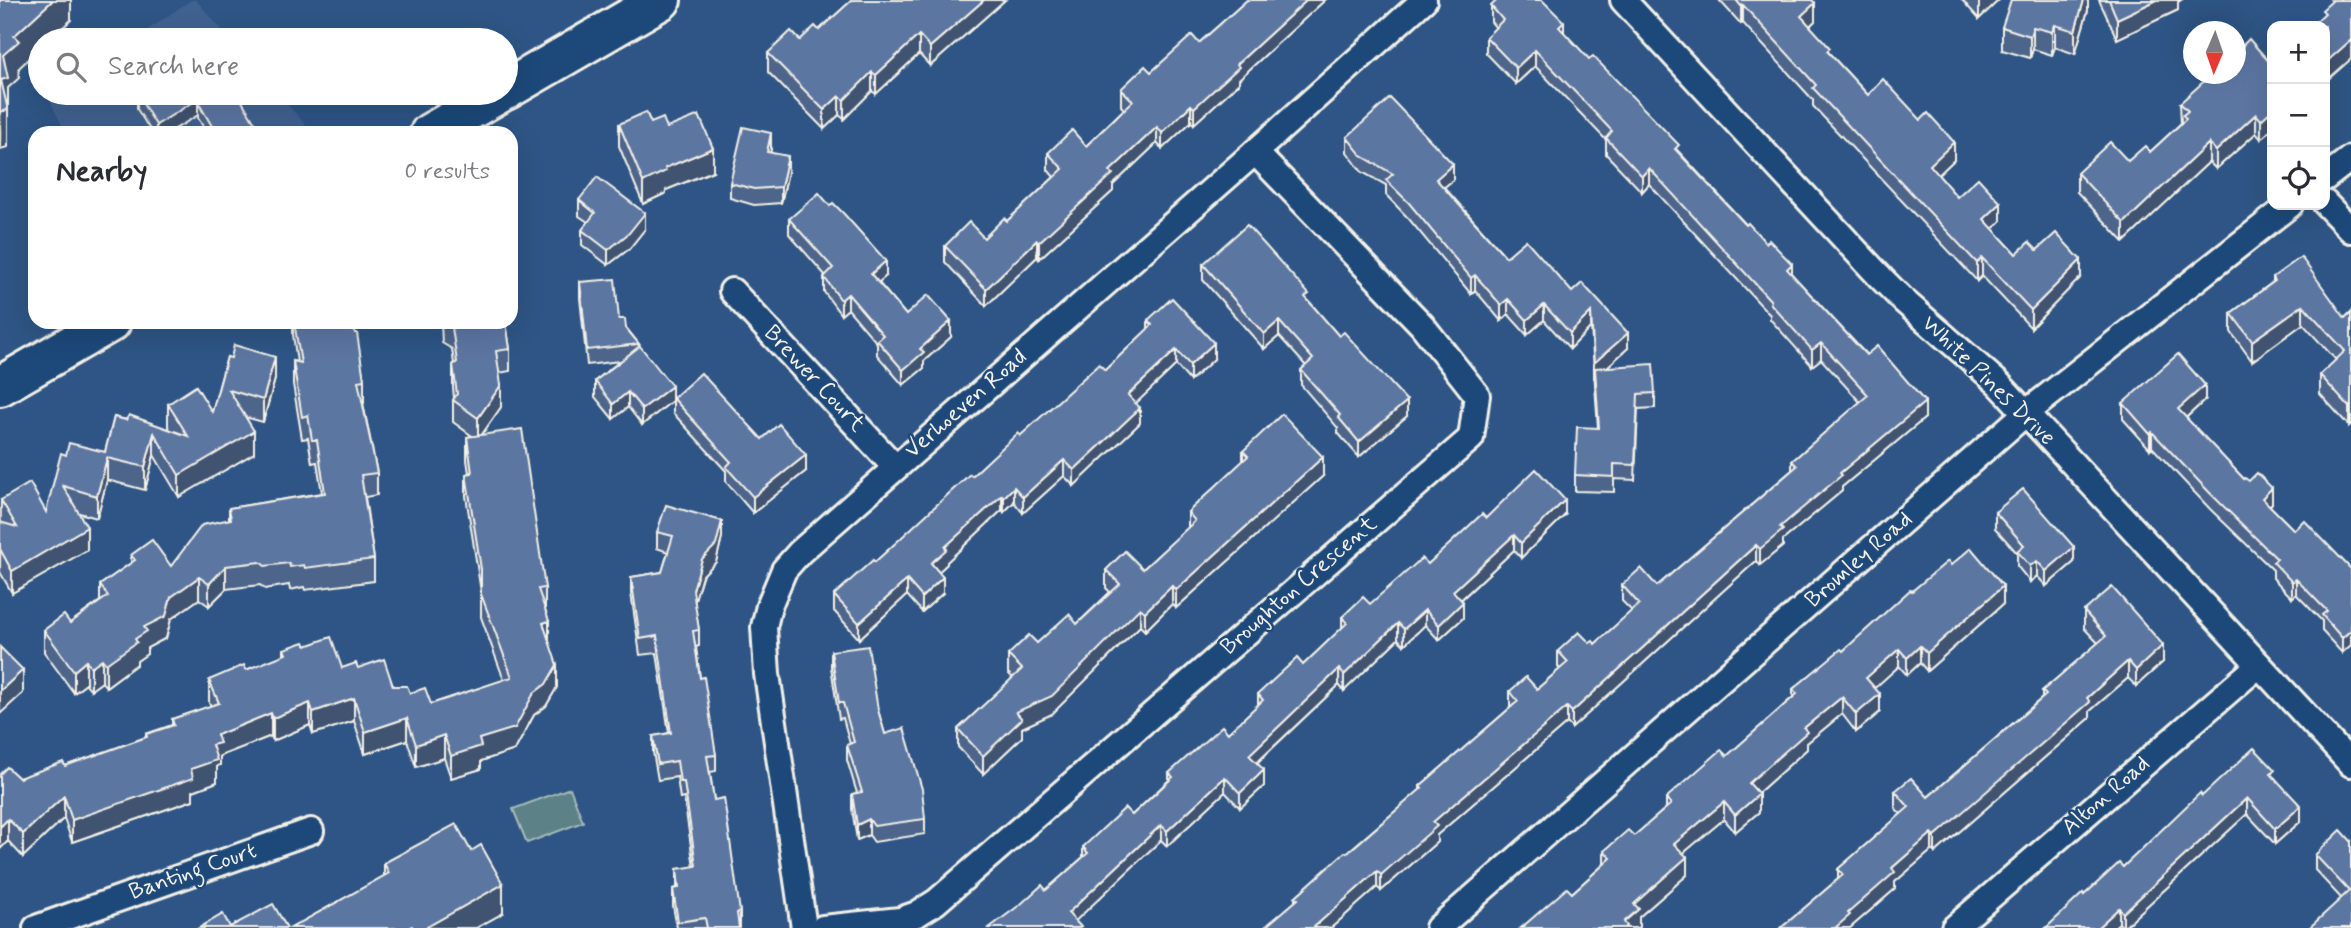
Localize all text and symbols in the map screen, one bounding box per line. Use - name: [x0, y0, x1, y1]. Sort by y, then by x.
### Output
- north arrow: [2183, 21, 2246, 84]
- map controls: [2267, 21, 2330, 210]
- button: +: [2267, 21, 2330, 84]
- search box: [28, 28, 518, 105]
- icon: search: [52, 48, 90, 86]
- text: Search here: [108, 50, 239, 84]
- button: −: [2267, 84, 2330, 147]
- button: locate: [2267, 147, 2330, 210]
- text: Nearby: [56, 152, 147, 191]
- text: 0 results: [404, 157, 490, 187]
- street label: White Pines Drive: [1915, 309, 2061, 453]
- street label: Brewer Court: [757, 319, 872, 439]
- street label: Verhoeven Road: [898, 342, 1034, 466]
- street label: Bromley Road: [1799, 505, 1919, 615]
- street label: Broughton Crescent: [1214, 509, 1384, 662]
- street label: Alton Road: [2056, 749, 2156, 843]
- street label: Banting Court: [125, 836, 262, 910]

